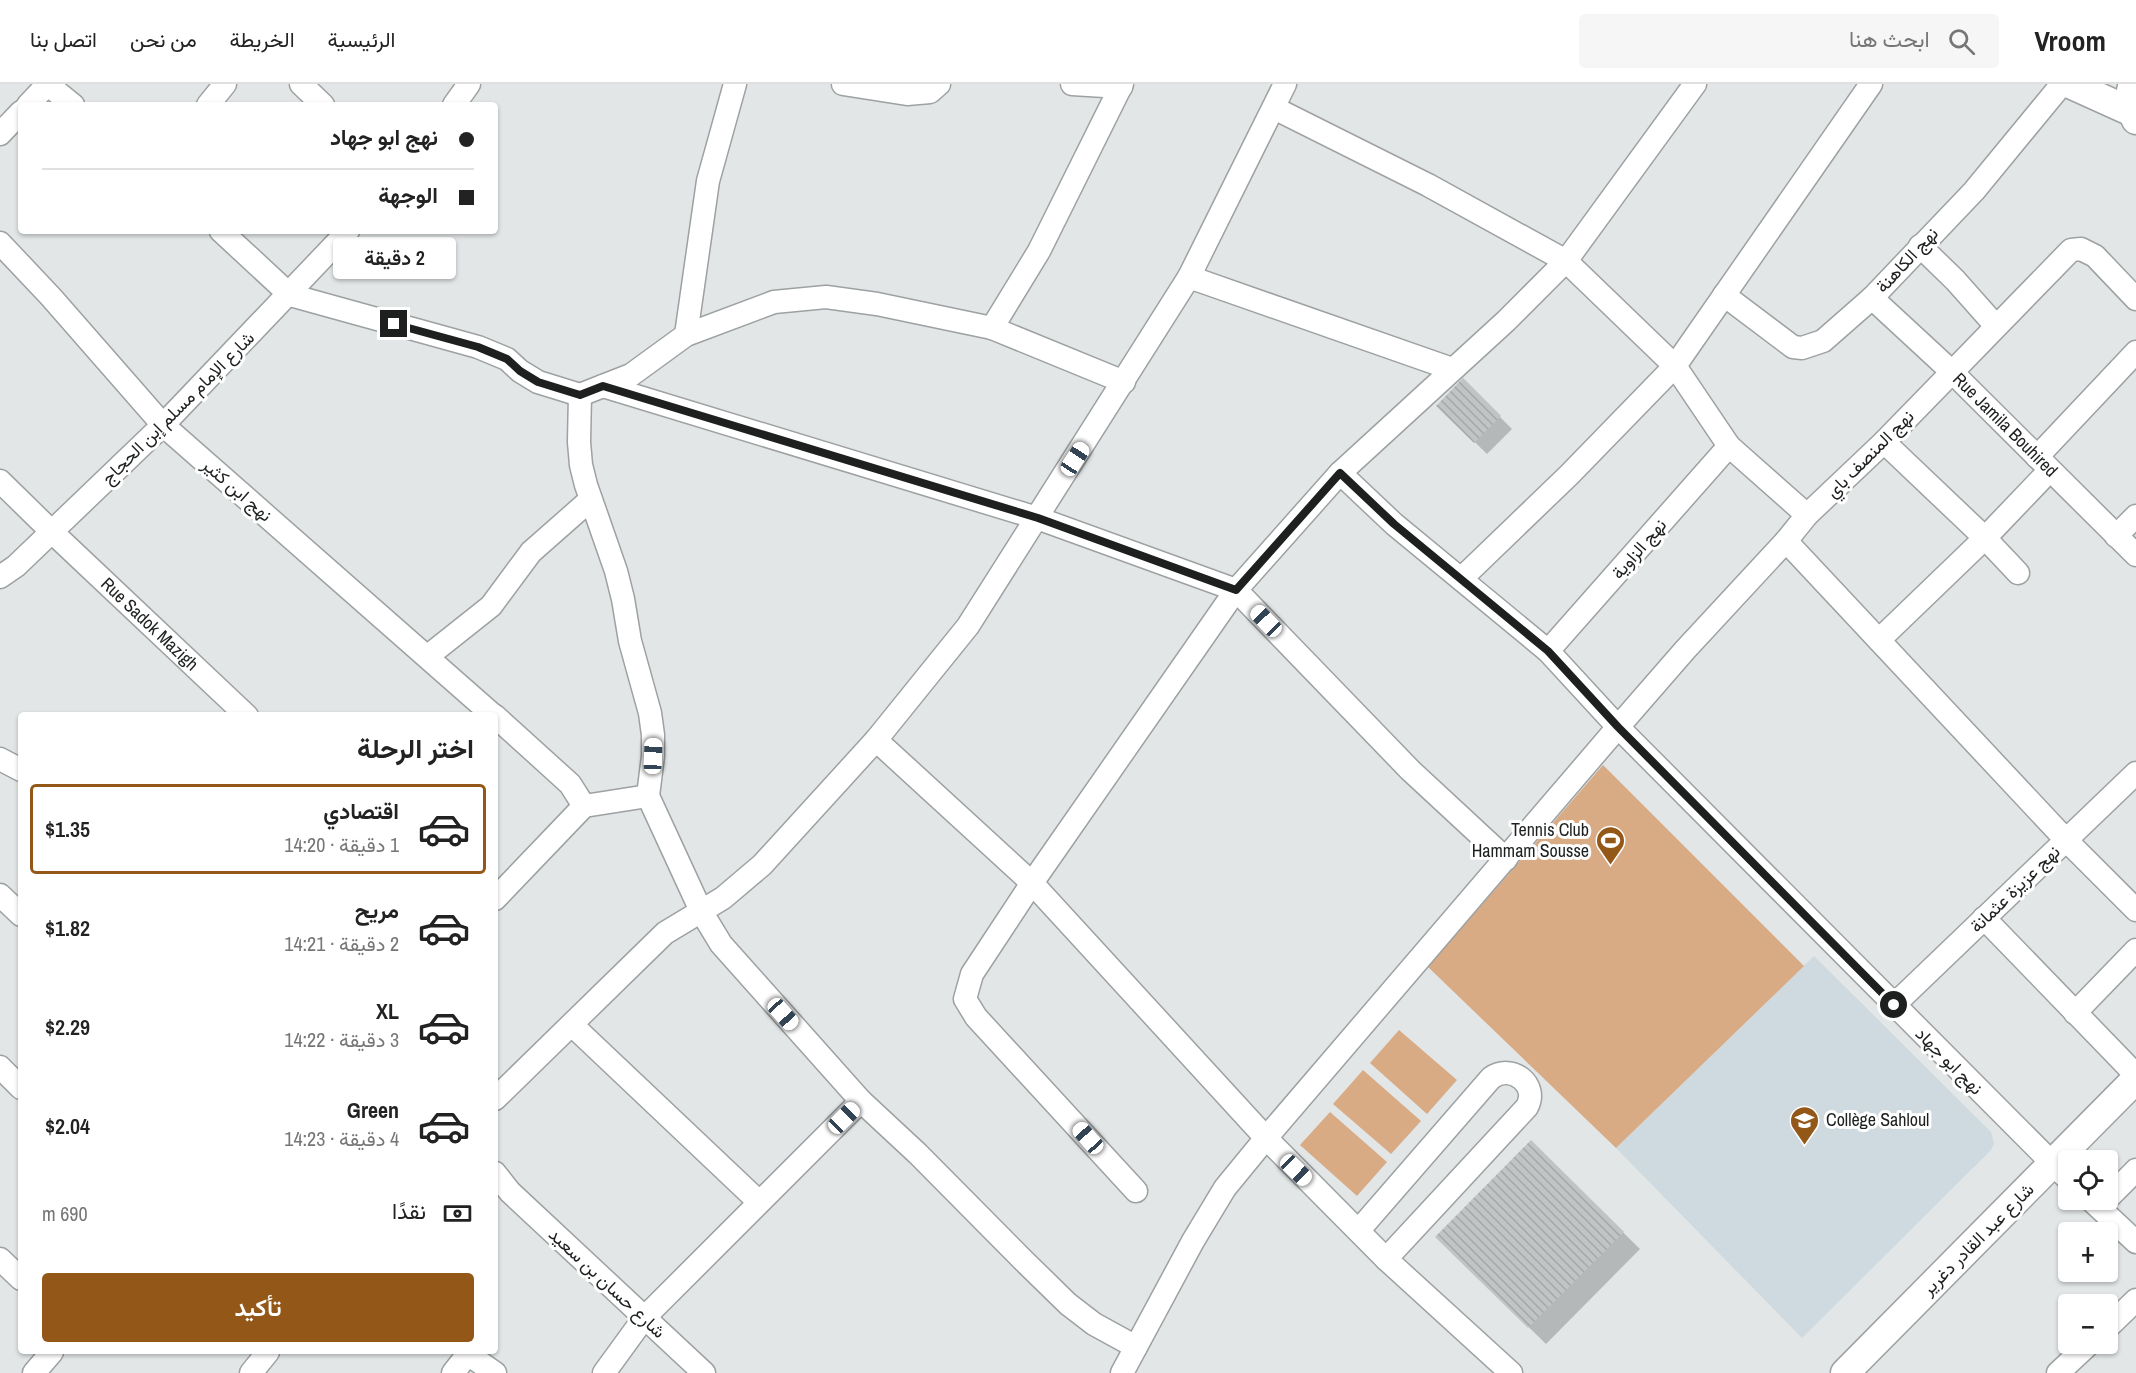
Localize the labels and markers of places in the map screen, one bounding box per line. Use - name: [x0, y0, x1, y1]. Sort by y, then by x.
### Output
- place label: Tennis Club Hammam Sousse: [1472, 817, 1589, 863]
- sports icon: Tennis Club Hammam Sousse: [1594, 824, 1626, 866]
- school or university icon: Collège Sahloul: [1789, 1104, 1821, 1146]
- place label: Collège Sahloul: [1826, 1107, 1929, 1132]

